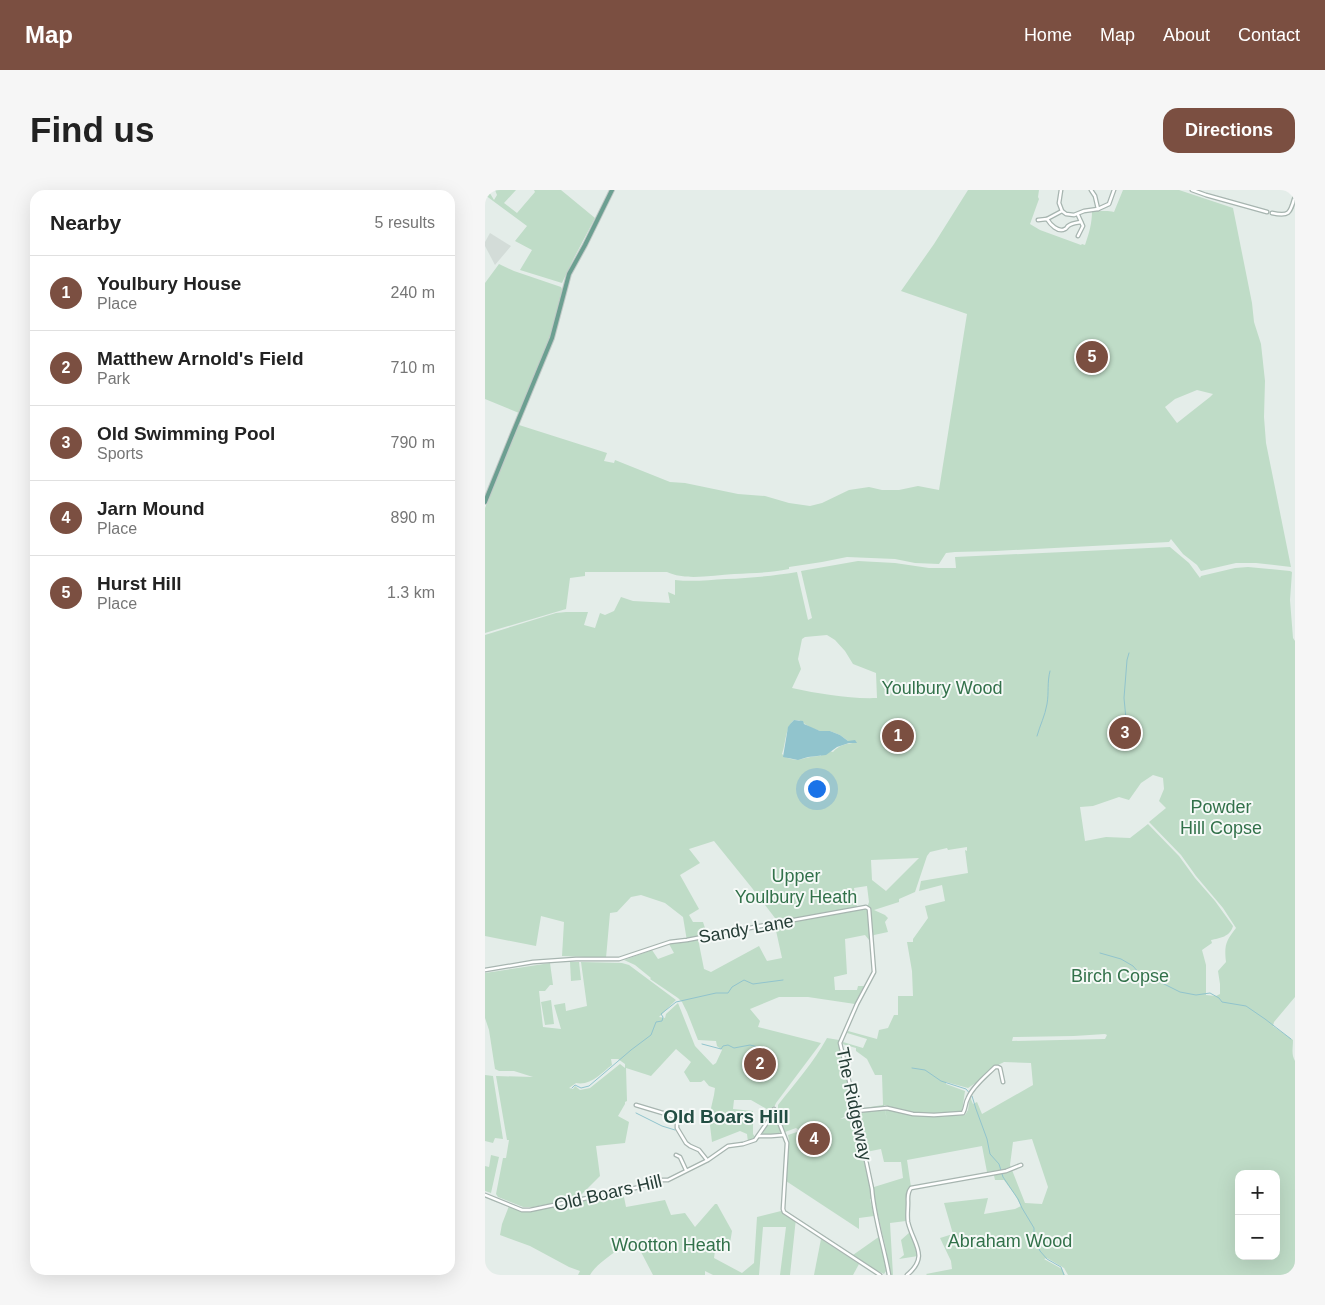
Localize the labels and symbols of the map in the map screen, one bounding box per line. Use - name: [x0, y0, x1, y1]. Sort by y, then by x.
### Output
- pin: 5: [1076, 338, 1108, 376]
- park label: Youlbury Wood: [881, 678, 1003, 698]
- pin: 3: [1109, 714, 1141, 752]
- pin: 1: [882, 717, 914, 755]
- your location: [804, 776, 830, 802]
- park label: Powder Hill Copse: [1180, 797, 1262, 838]
- park label: Upper Youlbury Heath: [735, 866, 857, 907]
- street label: Sandy Lane: [697, 911, 795, 947]
- park label: Birch Copse: [1071, 966, 1169, 986]
- pin: 2: [744, 1045, 776, 1083]
- street label: The Ridgeway: [832, 1046, 876, 1162]
- district label: Old Boars Hill: [663, 1106, 789, 1127]
- pin: 4: [798, 1120, 830, 1158]
- street label: Old Boars Hill: [552, 1171, 664, 1215]
- park label: Abraham Wood: [948, 1231, 1072, 1251]
- park label: Wootton Heath: [611, 1235, 731, 1255]

